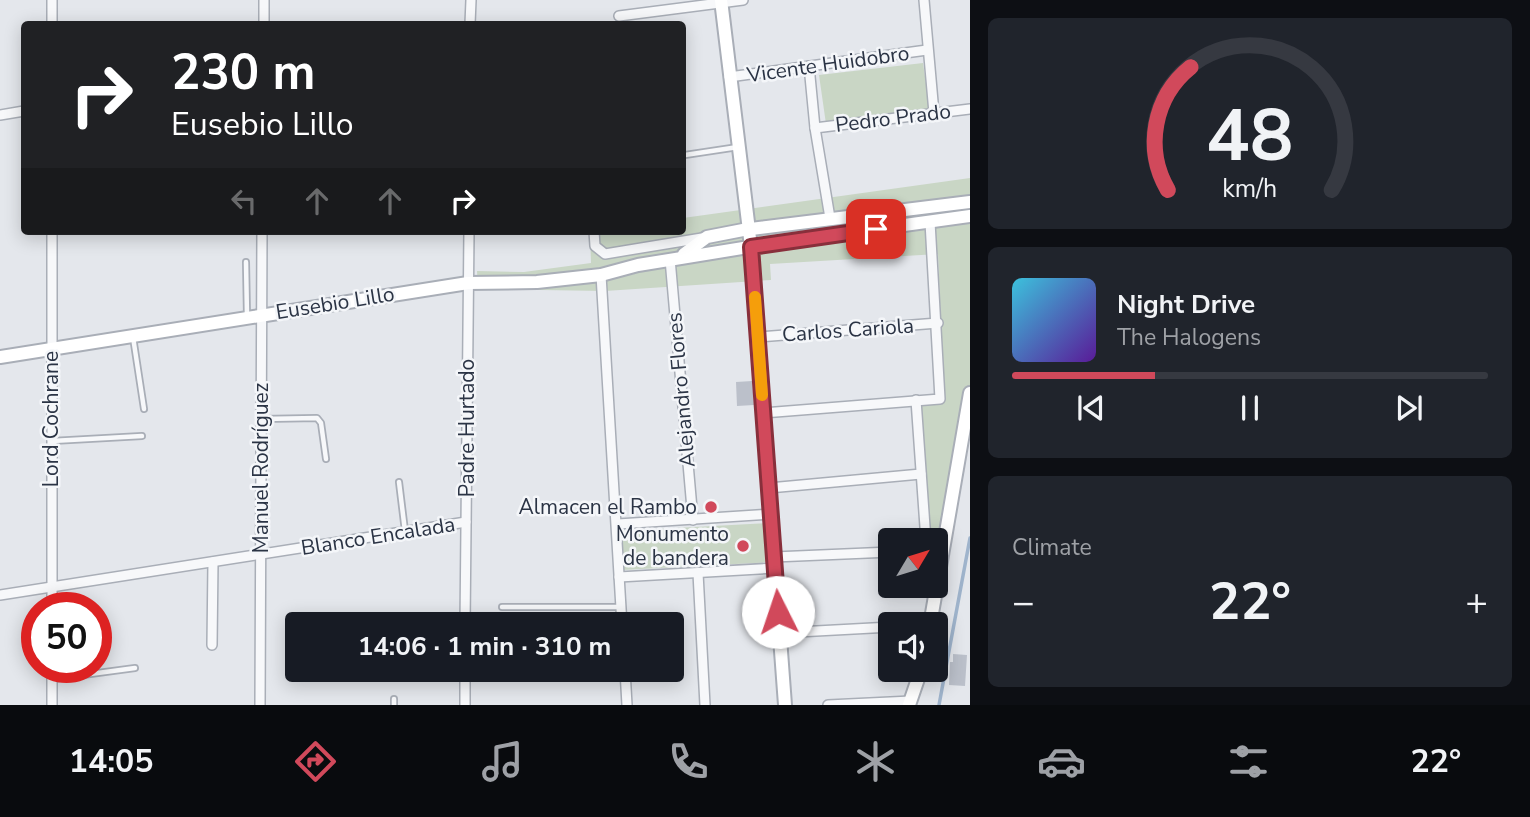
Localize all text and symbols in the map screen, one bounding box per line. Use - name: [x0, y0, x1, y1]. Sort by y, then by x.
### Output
- text: 230 m: [171, 39, 315, 106]
- street label: Vicente Huidobro: [744, 39, 911, 89]
- icon: right: [56, 49, 147, 140]
- text: 48: [1206, 86, 1294, 186]
- street label: Pedro Prado: [834, 97, 952, 139]
- text: Eusebio Lillo: [171, 103, 354, 146]
- text: km/h: [1222, 171, 1278, 205]
- icon: left: [225, 182, 263, 220]
- icon: ahead: [298, 182, 336, 220]
- icon: ahead: [371, 182, 409, 220]
- icon: right: [444, 182, 482, 220]
- pin: [846, 199, 906, 259]
- icon: arrive: [857, 210, 895, 248]
- street label: Eusebio Lillo: [274, 280, 396, 326]
- text: Night Drive: [1117, 287, 1255, 322]
- street label: Alejandro Flores: [660, 311, 702, 469]
- street label: Carlos Cariola: [781, 311, 915, 349]
- text: The Halogens: [1117, 322, 1261, 353]
- street label: Lord Cochrane: [37, 351, 65, 487]
- street label: Padre Hurtado: [453, 359, 481, 497]
- street label: Manuel Rodríguez: [247, 382, 275, 553]
- icon: previous: [1072, 389, 1110, 427]
- icon: pause: [1231, 389, 1269, 427]
- icon: next: [1390, 389, 1428, 427]
- place label: Almacen el Rambo: [519, 493, 697, 521]
- marker: Almacen el Rambo: [703, 499, 719, 515]
- street label: Blanco Encalada: [299, 510, 457, 562]
- place label: Monumento de bandera: [616, 520, 729, 572]
- north arrow: [878, 528, 948, 598]
- map controls: [878, 528, 948, 682]
- text: Climate: [1012, 532, 1092, 563]
- marker: Monumento de bandera: [735, 538, 751, 554]
- text: 22°: [1209, 566, 1291, 637]
- position arrow: [741, 575, 815, 649]
- text: −: [1012, 577, 1035, 628]
- text: +: [1465, 577, 1488, 628]
- speed limit sign: 50: [21, 592, 112, 683]
- button: sound: [878, 612, 948, 682]
- text: 14:06 · 1 min · 310 m: [358, 629, 611, 664]
- icon: directions: [291, 737, 340, 786]
- icon: music: [478, 737, 527, 786]
- icon: phone: [664, 737, 713, 786]
- icon: climate: [851, 737, 900, 786]
- icon: car: [1037, 737, 1086, 786]
- icon: filters: [1224, 737, 1273, 786]
- text: 14:05: [69, 740, 154, 783]
- text: 22°: [1411, 740, 1461, 783]

